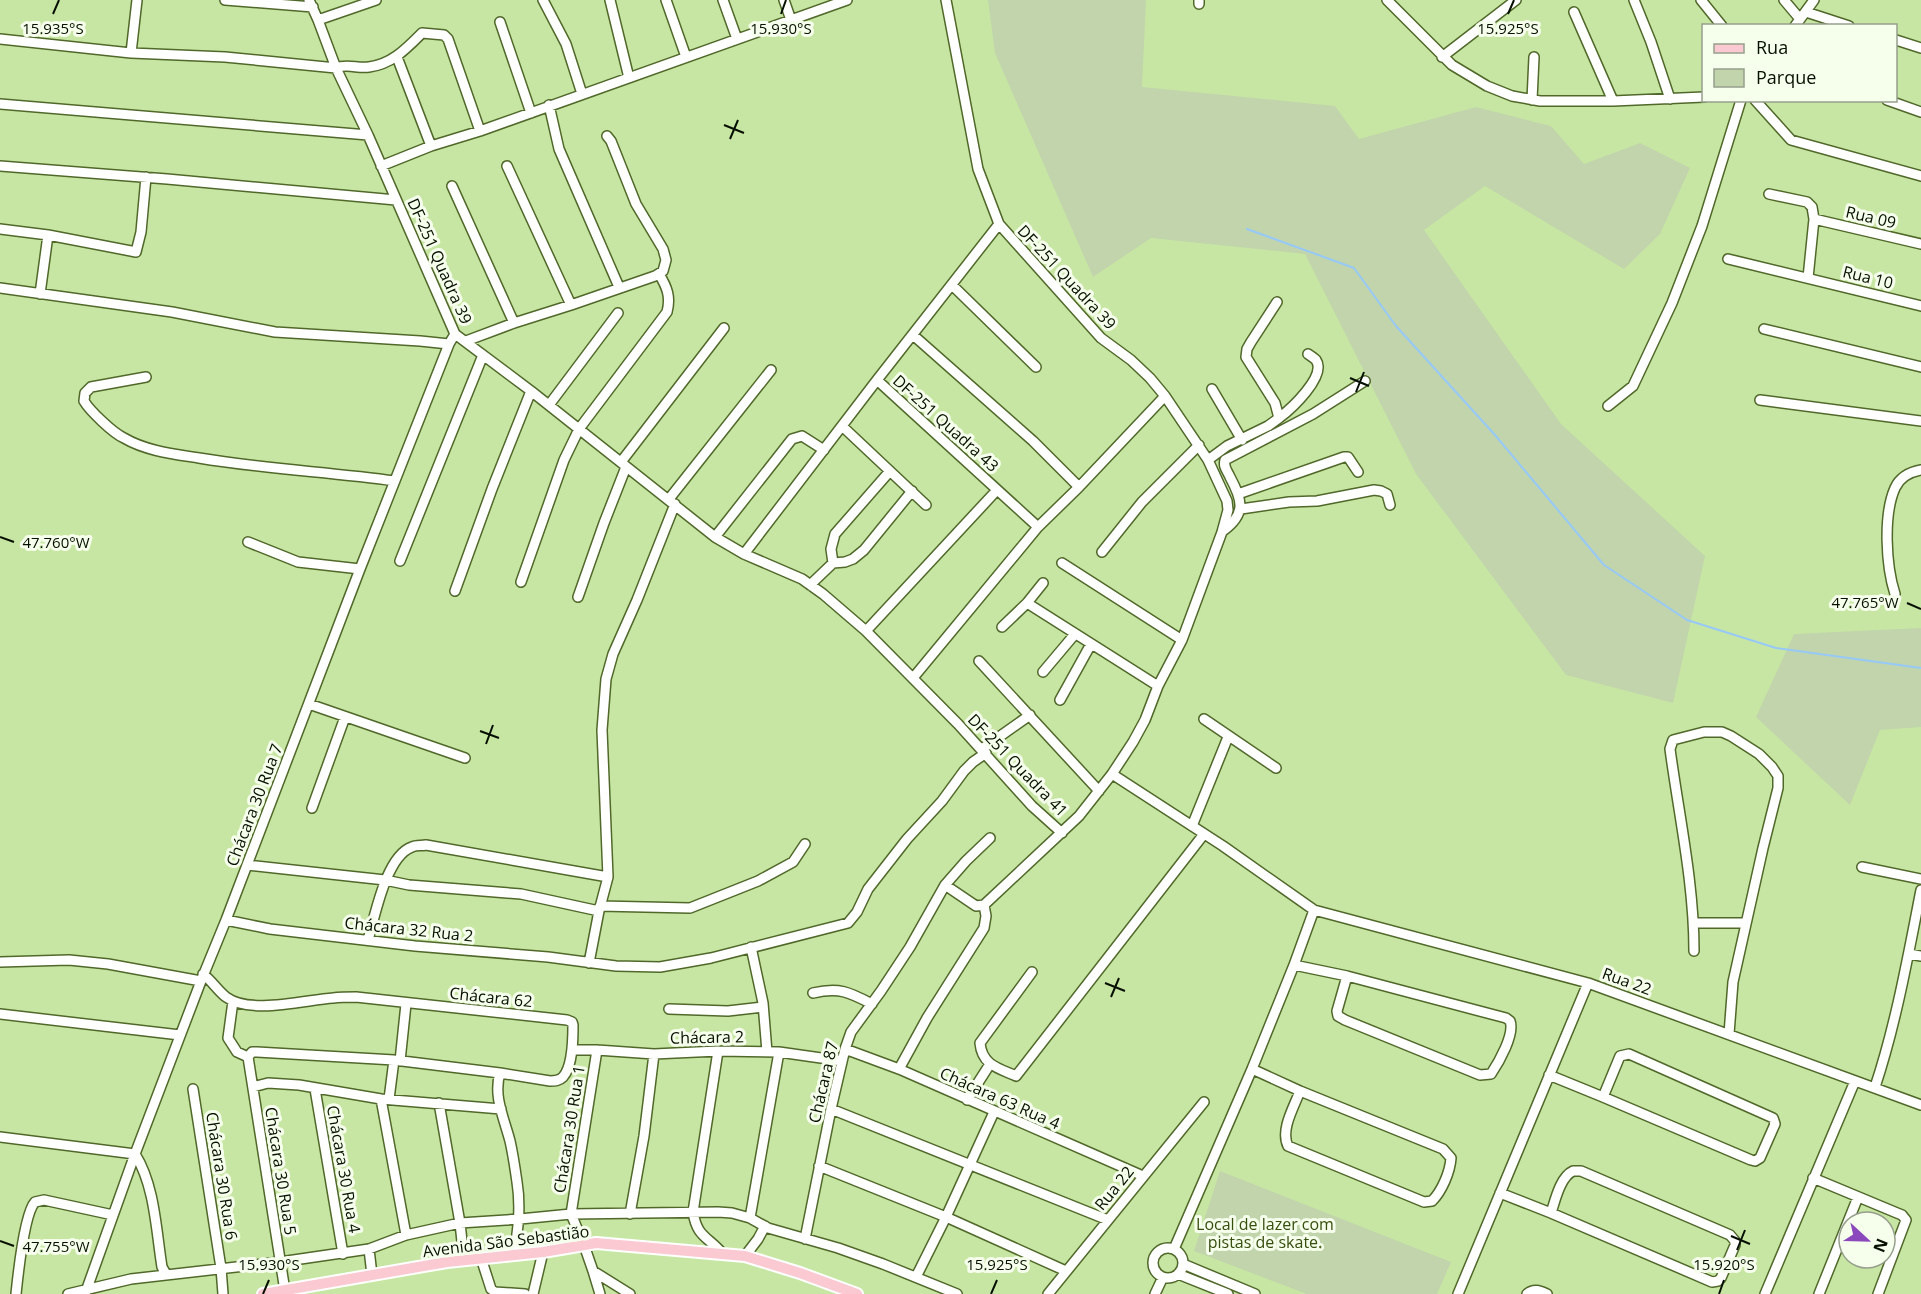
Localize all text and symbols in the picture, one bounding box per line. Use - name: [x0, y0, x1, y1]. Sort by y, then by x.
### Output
- text: 15.935°S: [22, 18, 84, 38]
- text: 15.930°S: [750, 18, 812, 38]
- text: 15.925°S: [1477, 18, 1539, 38]
- legend: [1702, 24, 1897, 102]
- text: Rua: [1756, 35, 1788, 59]
- text: Parque: [1756, 65, 1816, 89]
- street label: DF-251 Quadra 39: [402, 195, 478, 327]
- street label: Rua 09: [1844, 201, 1898, 233]
- street label: DF-251 Quadra 39: [1013, 220, 1121, 334]
- street label: Rua 10: [1841, 260, 1895, 294]
- street label: DF-251 Quadra 43: [888, 370, 1004, 476]
- text: 47.760°W: [22, 532, 90, 552]
- text: 47.765°W: [1831, 592, 1899, 612]
- street label: DF-251 Quadra 41: [963, 709, 1073, 821]
- street label: Chácara 30 Rua 7: [221, 741, 287, 869]
- street label: Chácara 32 Rua 2: [344, 911, 474, 947]
- street label: Rua 22: [1599, 962, 1655, 1000]
- street label: Chácara 62: [448, 982, 534, 1012]
- street label: Chácara 2: [670, 1025, 744, 1049]
- street label: Chácara 87: [803, 1039, 843, 1125]
- street label: Chácara 63 Rua 4: [936, 1062, 1064, 1134]
- street label: Chácara 30 Rua 1: [548, 1063, 590, 1195]
- street label: Chácara 30 Rua 4: [322, 1103, 366, 1235]
- street label: Chácara 30 Rua 5: [260, 1105, 302, 1237]
- street label: Chácara 30 Rua 6: [201, 1110, 243, 1242]
- street label: Rua 22: [1089, 1161, 1139, 1215]
- north arrow: [1837, 1210, 1897, 1270]
- park label: Local de lazer com pistas de skate.: [1196, 1213, 1334, 1253]
- street label: Avenida São Sebastião: [422, 1220, 590, 1262]
- text: N: [1868, 1235, 1894, 1256]
- text: 47.755°W: [22, 1236, 90, 1256]
- text: 15.930°S: [238, 1254, 300, 1274]
- text: 15.925°S: [966, 1254, 1028, 1274]
- text: 15.920°S: [1693, 1254, 1755, 1274]

